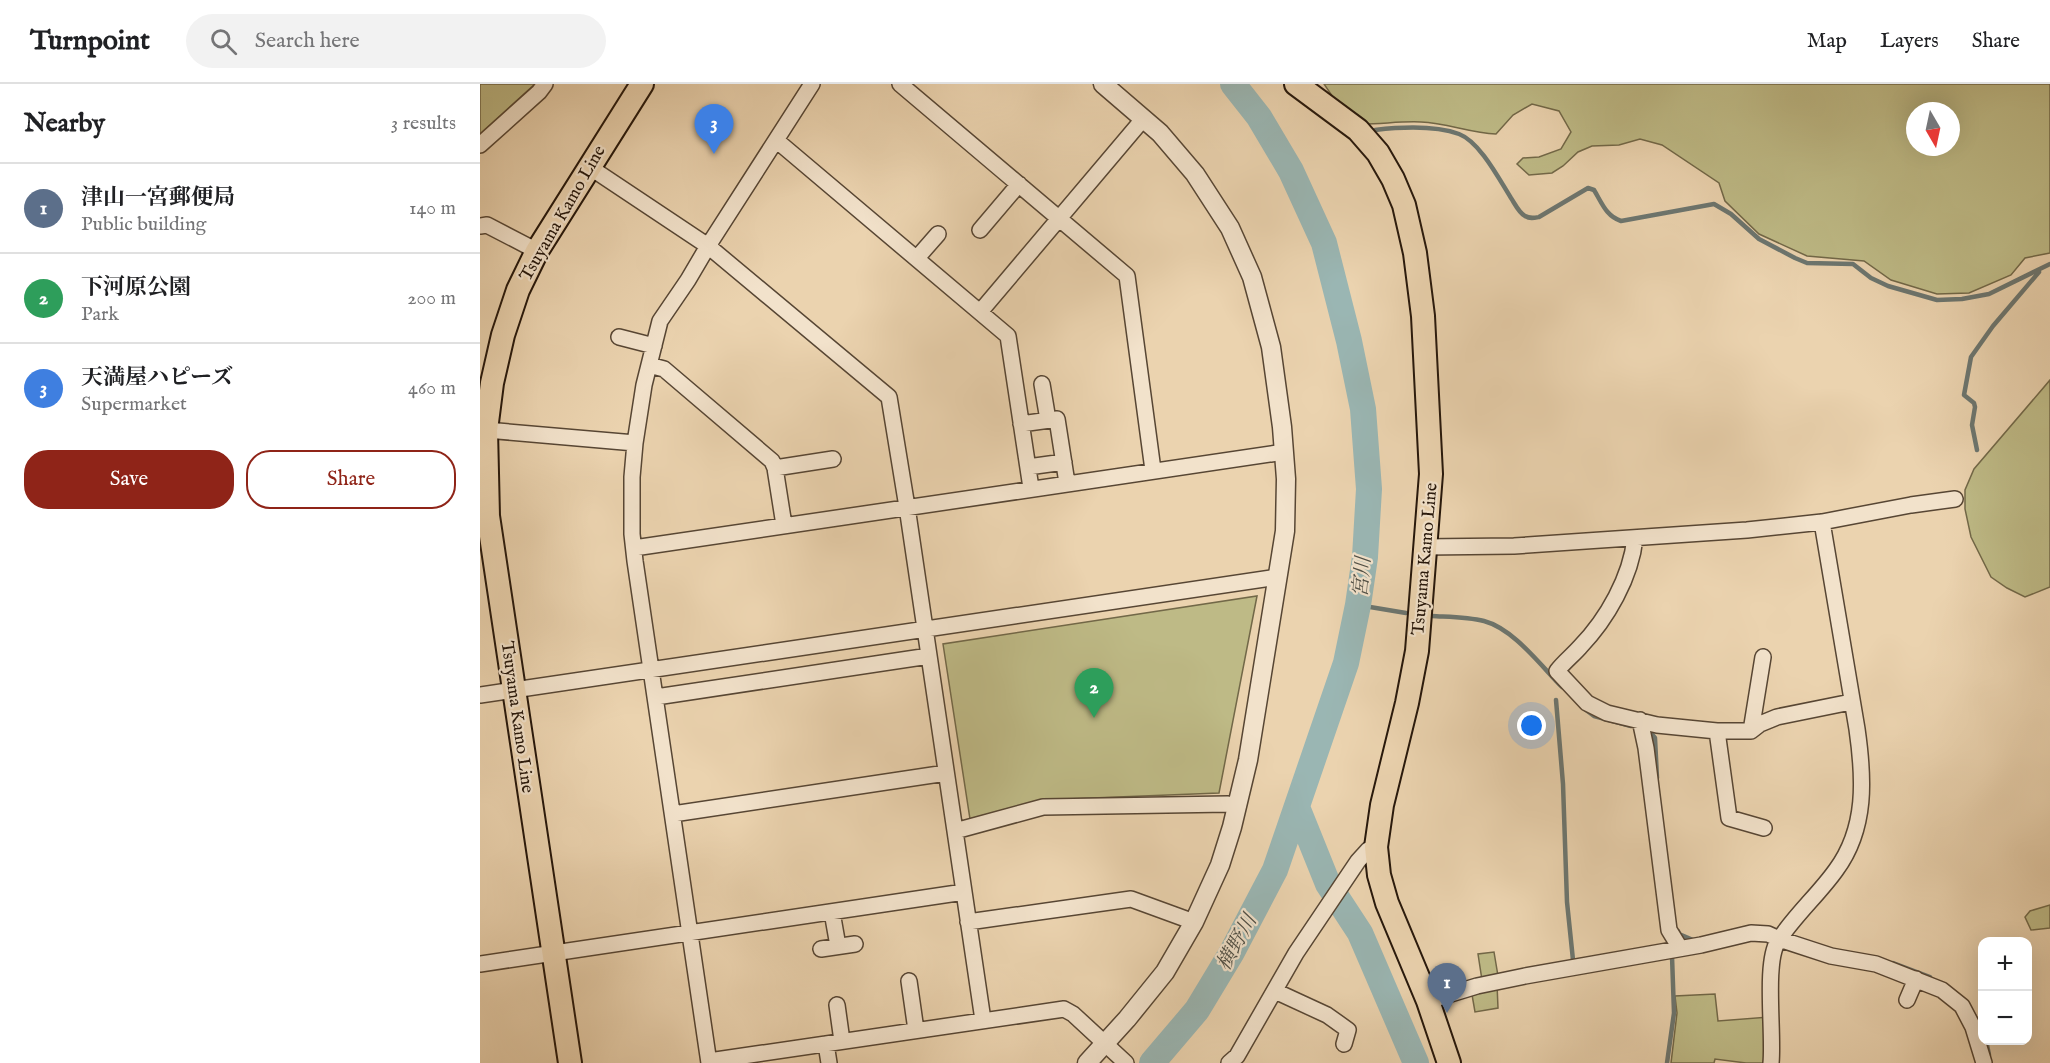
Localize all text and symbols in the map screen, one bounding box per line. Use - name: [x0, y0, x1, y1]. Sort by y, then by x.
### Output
- search box: [186, 14, 606, 68]
- text: Turnpoint: [30, 24, 150, 59]
- icon: search: [207, 25, 240, 58]
- text: Search here: [255, 27, 360, 55]
- text: Map: [1807, 28, 1847, 55]
- text: Layers: [1880, 28, 1939, 55]
- text: Share: [1972, 28, 2020, 55]
- north arrow: [1906, 102, 1960, 156]
- pin: 3: [694, 104, 734, 154]
- text: Nearby: [24, 107, 105, 140]
- text: 3 results: [391, 111, 456, 136]
- street label: Tsuyama Kamo Line: [515, 142, 612, 286]
- text: 津山一宮郵便局: [81, 184, 235, 212]
- text: 1: [40, 196, 47, 221]
- text: 140 m: [409, 196, 456, 221]
- text: Public building: [81, 212, 206, 237]
- text: 下河原公園: [81, 274, 191, 302]
- text: 2: [39, 286, 48, 311]
- text: 200 m: [407, 286, 456, 311]
- text: Park: [81, 302, 119, 327]
- text: 天満屋ハピーズ: [81, 364, 233, 392]
- text: 3: [40, 376, 47, 401]
- text: 460 m: [408, 376, 456, 401]
- text: Supermarket: [81, 392, 187, 417]
- button: Save: [24, 450, 234, 509]
- button: Share: [246, 450, 456, 509]
- street label: Tsuyama Kamo Line: [1407, 482, 1444, 636]
- water label: 宮川: [1348, 554, 1377, 598]
- street label: Tsuyama Kamo Line: [494, 640, 539, 795]
- pin: 2: [1074, 668, 1114, 718]
- your location: [1517, 711, 1546, 740]
- water label: 横野川: [1212, 909, 1264, 975]
- map controls: [1978, 937, 2032, 1045]
- button: +: [1978, 937, 2032, 991]
- pin: 1: [1428, 964, 1466, 1013]
- button: −: [1978, 991, 2032, 1045]

